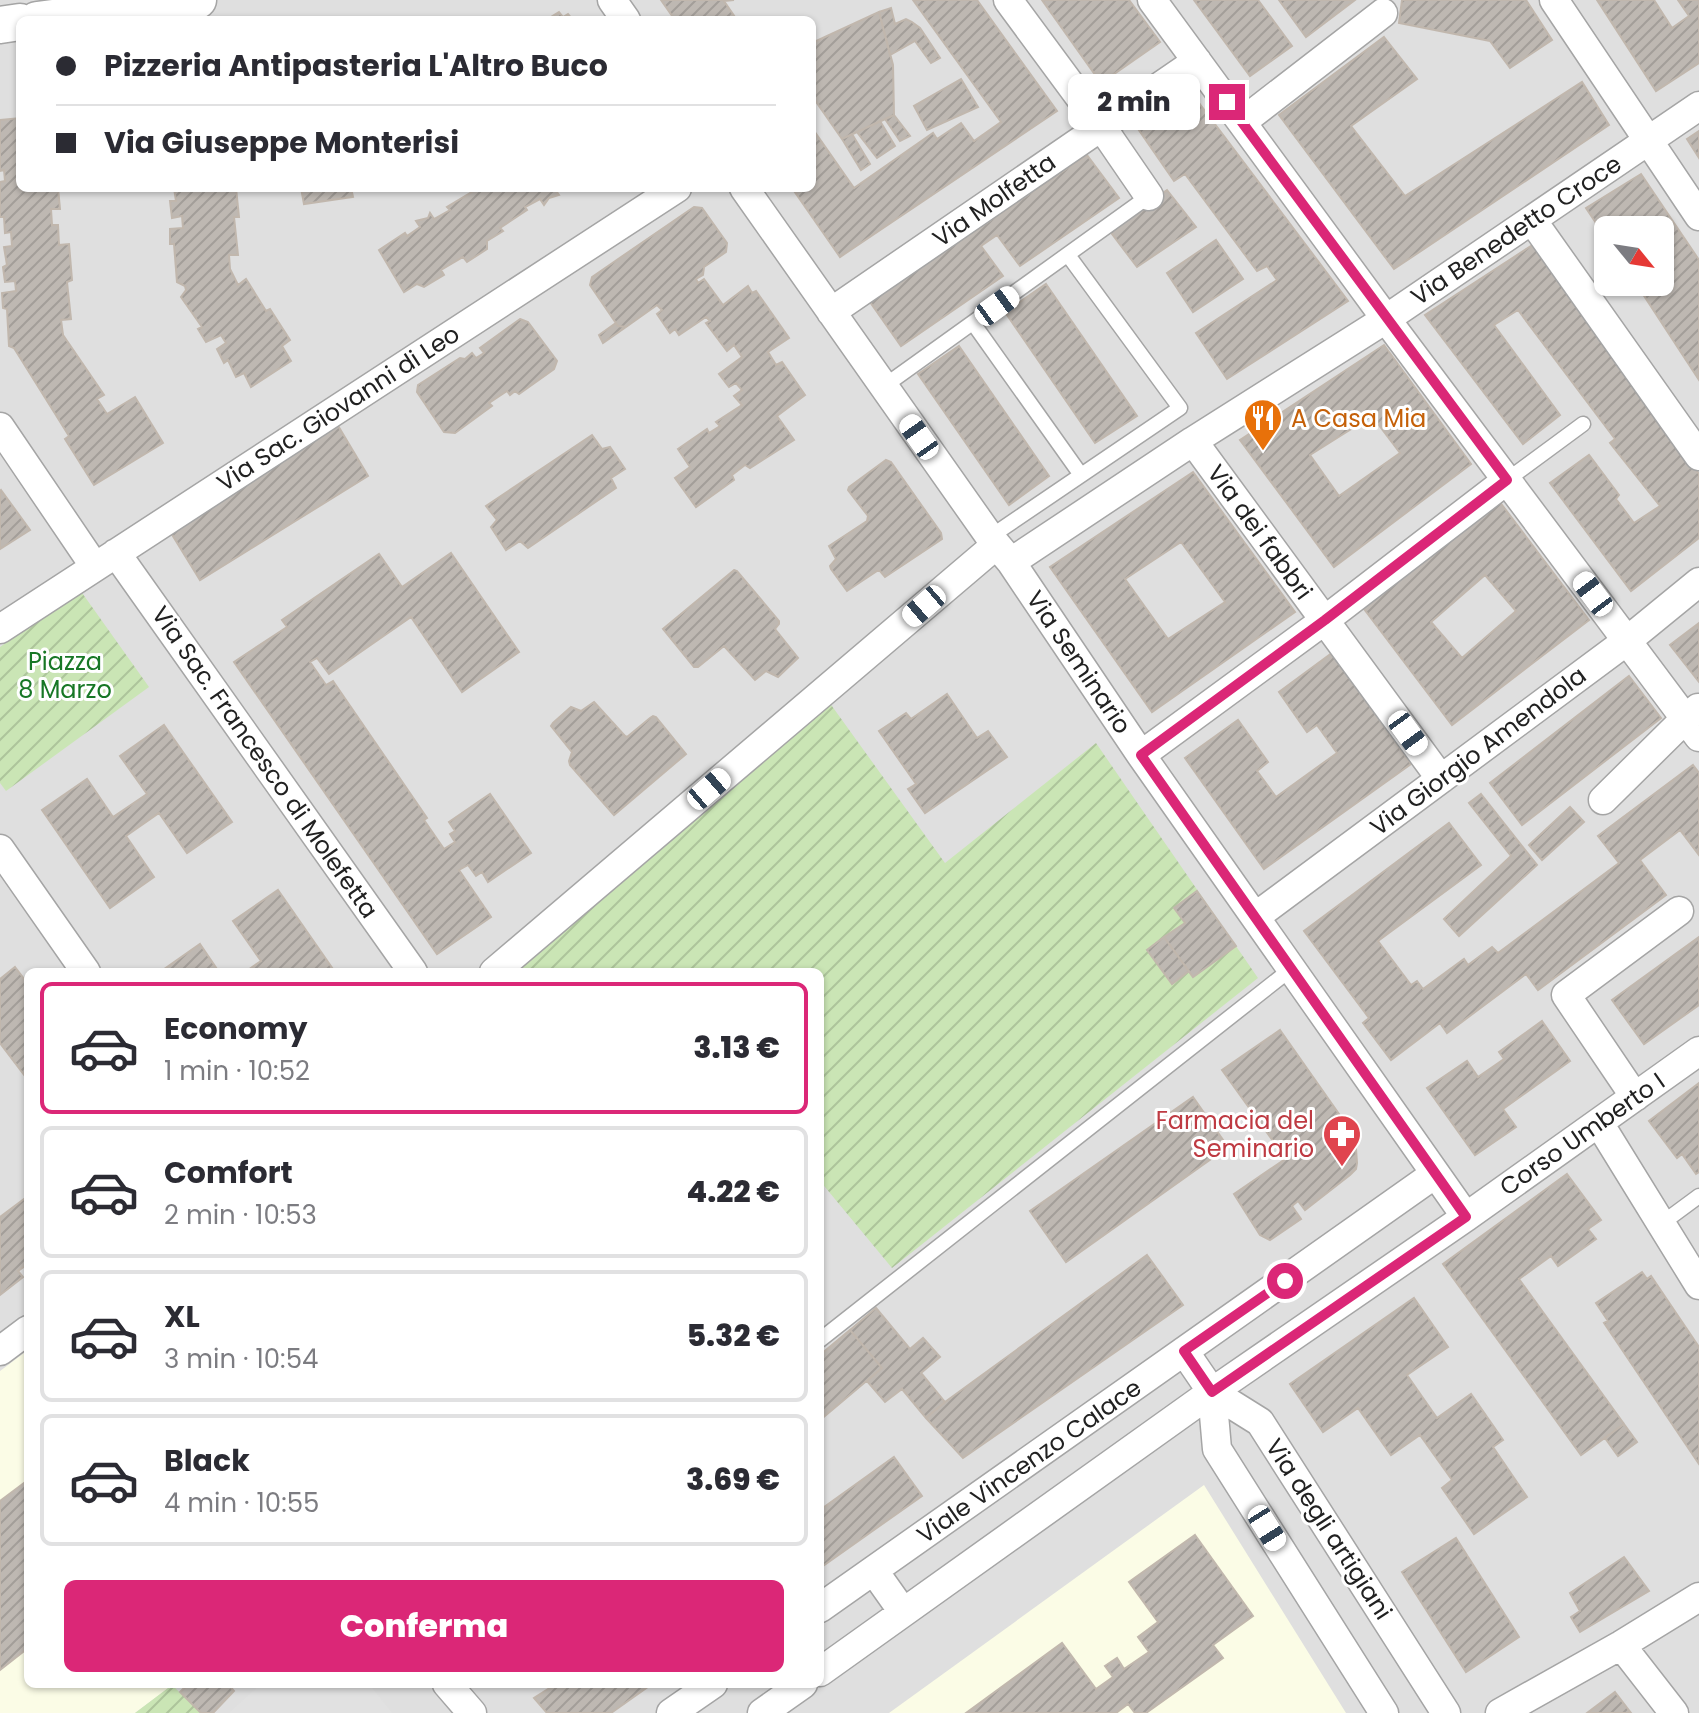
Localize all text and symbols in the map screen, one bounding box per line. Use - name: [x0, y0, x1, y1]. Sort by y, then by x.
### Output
- text: Pizzeria Antipasteria L'Altro Buco: [104, 44, 608, 87]
- callout: 2 min: [1067, 74, 1199, 130]
- text: 2 min: [1097, 84, 1171, 120]
- route end: [1209, 84, 1245, 120]
- text: Via Giuseppe Monterisi: [104, 121, 459, 164]
- street label: Via Molfetta: [926, 145, 1062, 255]
- street label: Via Benedetto Croce: [1404, 147, 1628, 313]
- north arrow: [1594, 216, 1674, 296]
- map controls: [1594, 216, 1674, 296]
- car: [971, 282, 1023, 330]
- street label: Via Sac. Giovanni di Leo: [210, 317, 466, 499]
- restaurant icon: A Casa Mia: [1242, 397, 1284, 452]
- place label: A Casa Mia: [1291, 402, 1426, 435]
- car: [895, 410, 943, 464]
- street label: Via dei fabbri: [1200, 458, 1320, 606]
- car: [1569, 568, 1617, 620]
- car: [898, 581, 950, 631]
- street label: Via Seminario: [1019, 584, 1139, 740]
- street label: Via Sac. Francesco di Molefetta: [144, 599, 386, 925]
- park label: Piazza 8 Marzo: [18, 645, 112, 706]
- street label: Via Giorgio Amendola: [1363, 659, 1593, 843]
- car: [1384, 707, 1432, 759]
- car: [683, 764, 735, 814]
- text: Economy: [164, 1007, 308, 1050]
- icon: car: [68, 1012, 140, 1084]
- text: 3.13 €: [693, 1026, 780, 1069]
- text: 1 min · 10:52: [164, 1053, 310, 1089]
- street label: Corso Umberto I: [1493, 1065, 1671, 1203]
- place label: Farmacia del Seminario: [1156, 1104, 1314, 1165]
- pharmacy icon: Farmacia del Seminario: [1321, 1113, 1363, 1168]
- text: Comfort: [164, 1151, 293, 1194]
- icon: car: [68, 1156, 140, 1228]
- text: 4.22 €: [687, 1170, 780, 1213]
- text: 2 min · 10:53: [164, 1197, 317, 1233]
- route start: [1267, 1263, 1303, 1299]
- text: XL: [164, 1295, 200, 1338]
- icon: car: [68, 1300, 140, 1372]
- text: 5.32 €: [686, 1314, 780, 1357]
- text: 3 min · 10:54: [164, 1341, 318, 1377]
- street label: Viale Vincenzo Calace: [910, 1371, 1148, 1551]
- street label: Via degli artigiani: [1258, 1432, 1400, 1626]
- text: Black: [164, 1439, 250, 1482]
- icon: car: [68, 1444, 140, 1516]
- text: 3.69 €: [686, 1458, 780, 1501]
- text: 4 min · 10:55: [164, 1485, 319, 1521]
- car: [1244, 1501, 1290, 1555]
- button: Conferma: [64, 1580, 784, 1672]

